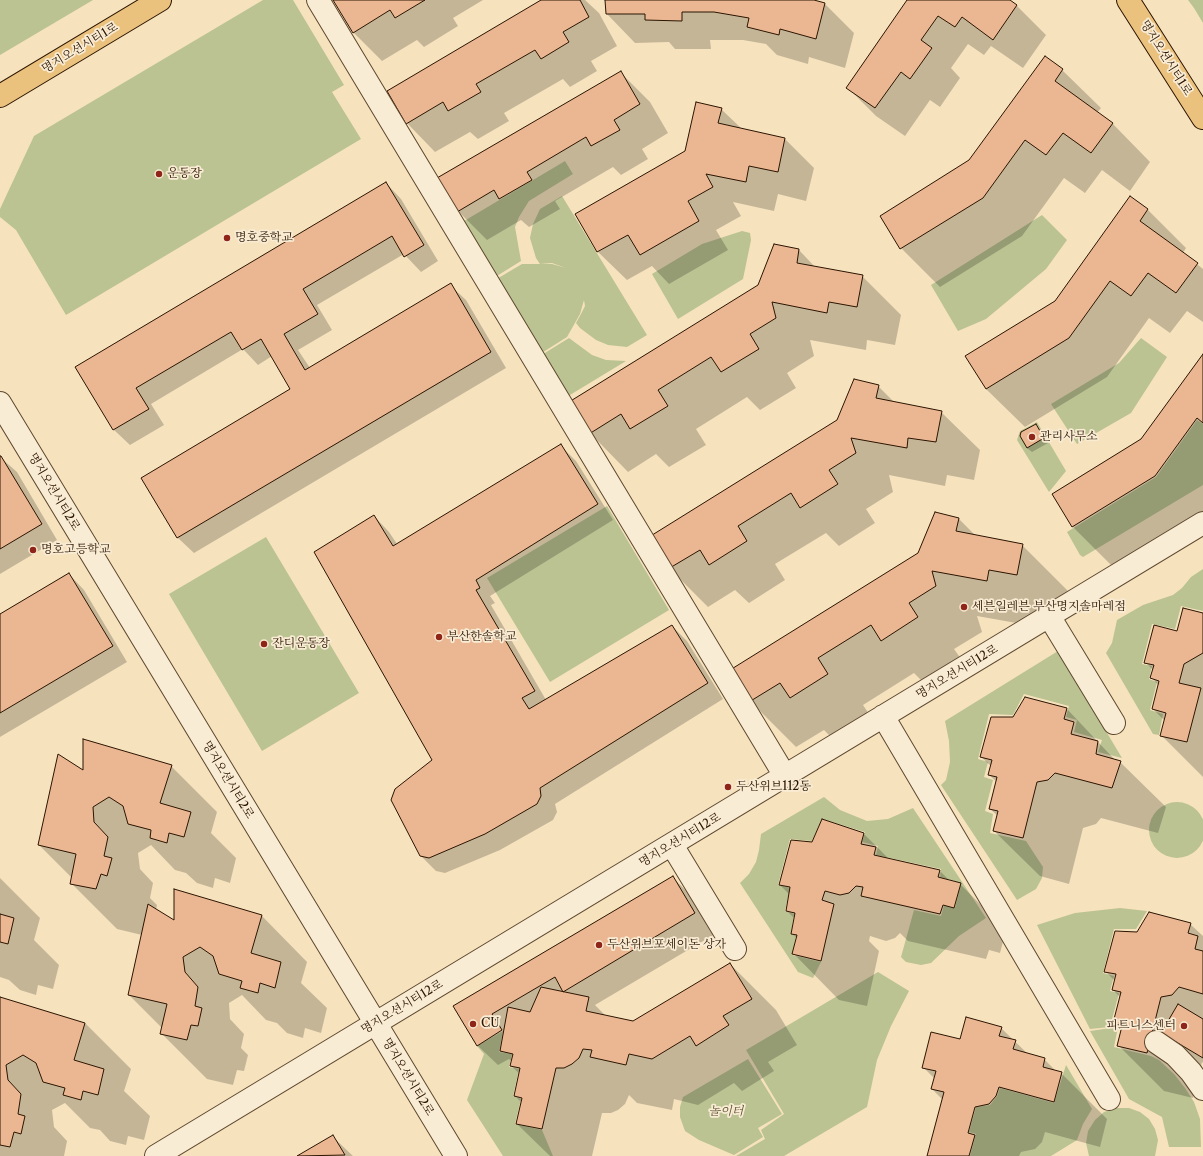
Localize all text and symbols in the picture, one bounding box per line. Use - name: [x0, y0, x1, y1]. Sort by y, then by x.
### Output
- street label: 명지오션시티1로: [1137, 18, 1195, 98]
- street label: 명지오션시티1로: [39, 20, 121, 76]
- place label: 운동장: [167, 167, 202, 181]
- marker: 운동장: [154, 169, 164, 179]
- place label: 명호중학교: [235, 231, 293, 245]
- marker: 명호중학교: [222, 233, 232, 243]
- place label: 관리사무소: [1040, 430, 1098, 444]
- marker: 관리사무소: [1027, 432, 1037, 442]
- street label: 명지오션시티2로: [25, 451, 83, 533]
- place label: 명호고등학교: [41, 543, 111, 557]
- marker: 명호고등학교: [28, 545, 38, 555]
- place label: 세븐일레븐 부산명지솔마레점: [972, 600, 1126, 614]
- marker: 세븐일레븐 부산명지솔마레점: [959, 602, 969, 612]
- place label: 부산한솔학교: [447, 630, 517, 644]
- marker: 부산한솔학교: [434, 632, 444, 642]
- place label: 잔디운동장: [272, 637, 330, 651]
- marker: 잔디운동장: [259, 639, 269, 649]
- street label: 명지오션시티12로: [913, 642, 1001, 702]
- street label: 명지오션시티2로: [199, 739, 257, 821]
- place label: 두산위브112동: [736, 780, 811, 794]
- marker: 두산위브112동: [723, 782, 733, 792]
- street label: 명지오션시티12로: [636, 810, 724, 870]
- place label: 두산위브포세이돈 상가: [607, 938, 726, 952]
- marker: 두산위브포세이돈 상가: [594, 940, 604, 950]
- street label: 명지오션시티12로: [358, 977, 446, 1037]
- place label: CU: [481, 1017, 500, 1031]
- marker: CU: [468, 1019, 478, 1029]
- place label: 피트니스센터: [1106, 1019, 1176, 1033]
- marker: 피트니스센터: [1179, 1021, 1189, 1031]
- street label: 명지오션시티2로: [379, 1036, 437, 1118]
- park label: 놀이터: [709, 1105, 743, 1119]

